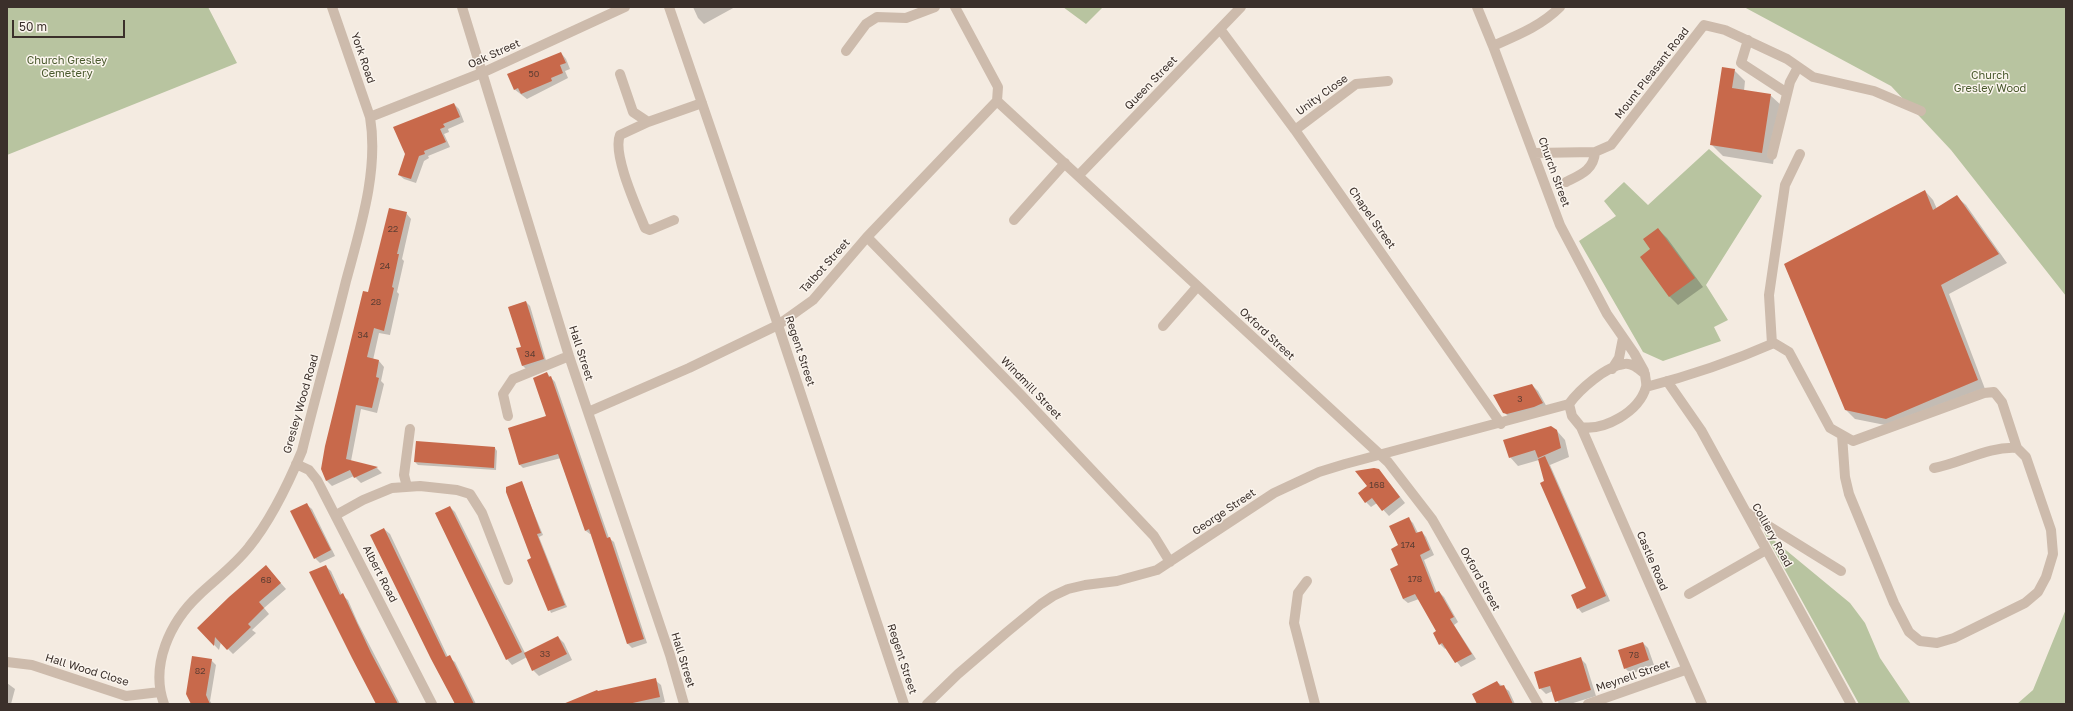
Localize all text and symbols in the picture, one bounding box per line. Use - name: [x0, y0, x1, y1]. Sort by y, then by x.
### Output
- scale bar: [14, 12, 127, 38]
- text: 50 m: [19, 19, 47, 34]
- street label: Mount Pleasant Road: [1612, 25, 1692, 121]
- street label: York Road: [348, 31, 378, 85]
- street label: Oak Street: [466, 37, 522, 71]
- street label: Queen Street: [1122, 53, 1180, 113]
- park label: Church Gresley Cemetery: [27, 54, 107, 80]
- house number: 50: [529, 69, 539, 79]
- park label: Church Gresley Wood: [1954, 69, 2026, 95]
- street label: Unity Close: [1293, 72, 1351, 118]
- street label: Church Street: [1535, 135, 1573, 209]
- street label: Chapel Street: [1346, 185, 1398, 251]
- house number: 22: [388, 224, 398, 234]
- street label: Talbot Street: [797, 236, 853, 296]
- house number: 24: [380, 261, 390, 271]
- house number: 28: [371, 297, 381, 307]
- street label: Oxford Street: [1237, 305, 1297, 363]
- street label: Regent Street: [782, 314, 818, 388]
- street label: Hall Street: [566, 324, 596, 382]
- house number: 34: [358, 330, 368, 340]
- house number: 34: [525, 349, 535, 359]
- street label: Gresley Wood Road: [281, 353, 321, 455]
- street label: Windmill Street: [998, 354, 1064, 422]
- house number: 3: [1517, 394, 1523, 404]
- house number: 168: [1369, 480, 1385, 490]
- street label: George Street: [1190, 486, 1258, 538]
- street label: Colliery Road: [1749, 501, 1795, 569]
- street label: Castle Road: [1634, 529, 1670, 593]
- house number: 174: [1401, 540, 1415, 550]
- street label: Albert Road: [360, 543, 400, 605]
- street label: Oxford Street: [1457, 545, 1503, 613]
- house number: 178: [1408, 574, 1422, 584]
- house number: 68: [261, 575, 271, 585]
- street label: Regent Street: [884, 622, 920, 696]
- street label: Hall Street: [668, 631, 698, 689]
- house number: 33: [540, 649, 550, 659]
- house number: 78: [1629, 650, 1639, 660]
- street label: Hall Wood Close: [44, 651, 130, 689]
- street label: Meynell Street: [1594, 657, 1672, 695]
- house number: 82: [195, 666, 205, 676]

